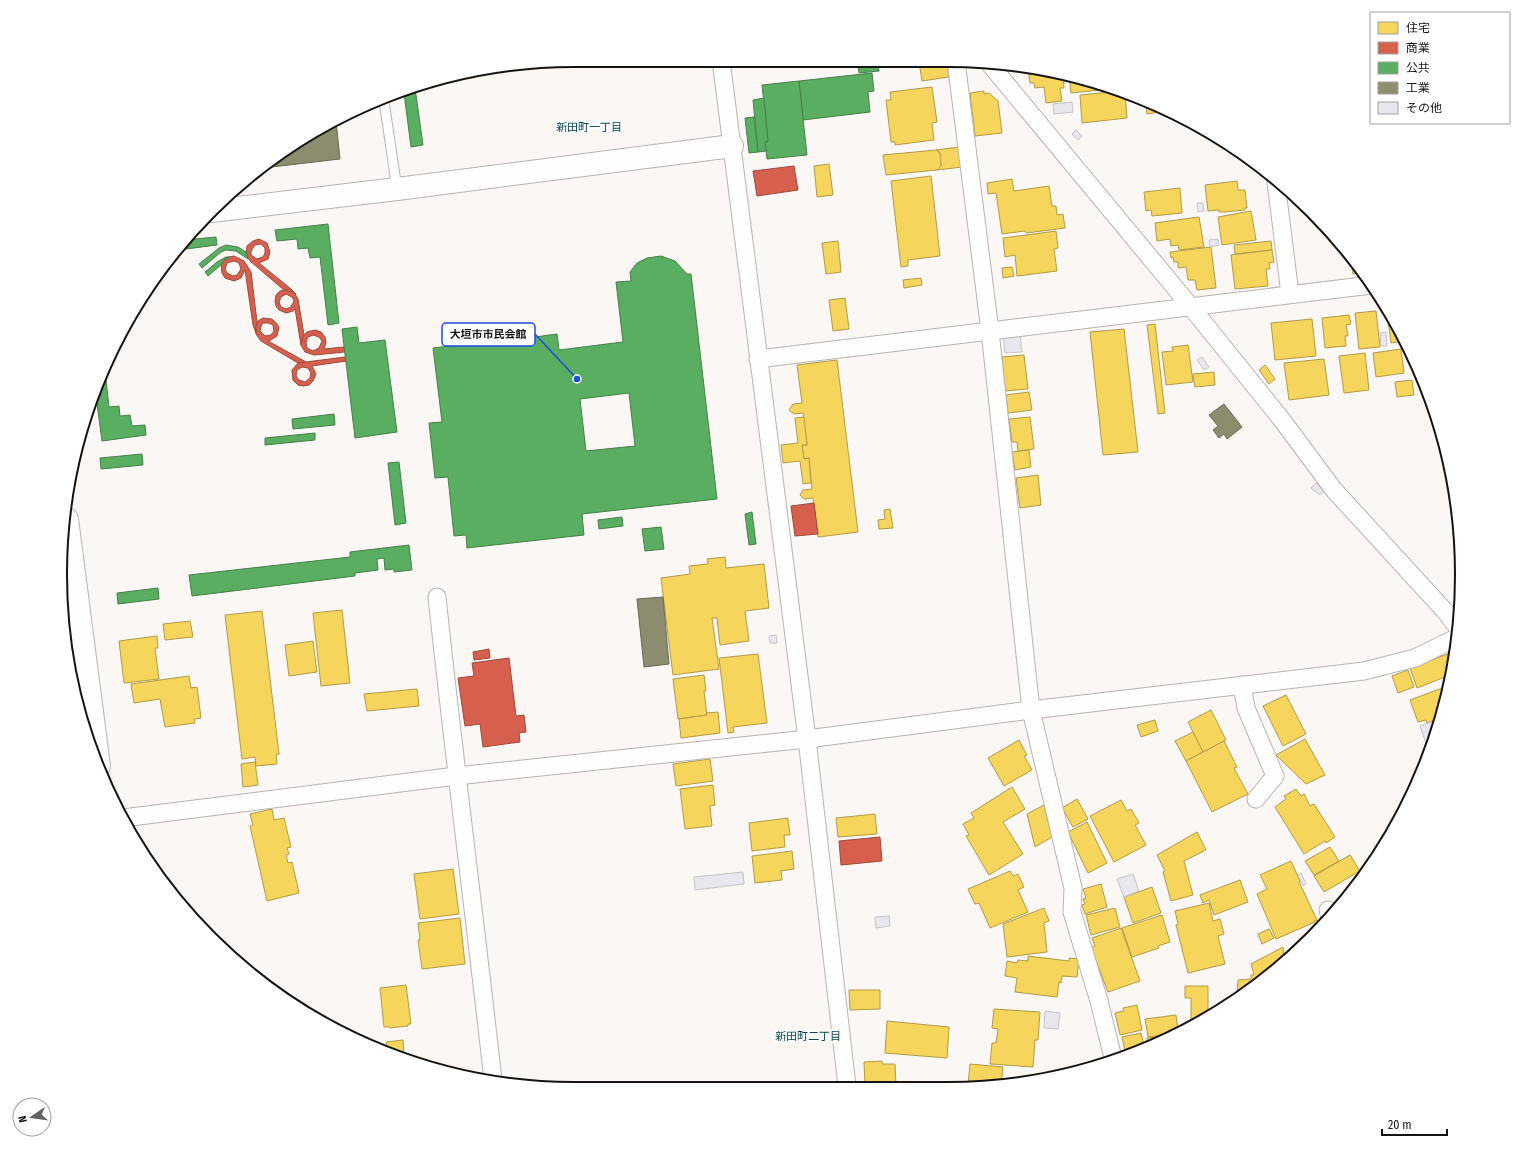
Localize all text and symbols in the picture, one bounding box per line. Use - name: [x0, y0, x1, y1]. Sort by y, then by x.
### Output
- legend: [1370, 12, 1510, 124]
- text: 住宅: [1406, 21, 1430, 35]
- text: 商業: [1406, 41, 1430, 55]
- text: 公共: [1406, 61, 1430, 75]
- text: 工業: [1406, 81, 1430, 95]
- text: その他: [1406, 101, 1442, 115]
- district label: 新田町一丁目: [556, 121, 622, 134]
- callout: 大垣市市民会館: [442, 323, 535, 346]
- text: 大垣市市民会館: [450, 328, 527, 341]
- district label: 新田町二丁目: [775, 1030, 841, 1043]
- north arrow: [12, 1097, 52, 1137]
- scale bar: [1382, 1111, 1447, 1137]
- text: N: [16, 1114, 30, 1124]
- text: 20 m: [1388, 1118, 1412, 1132]

